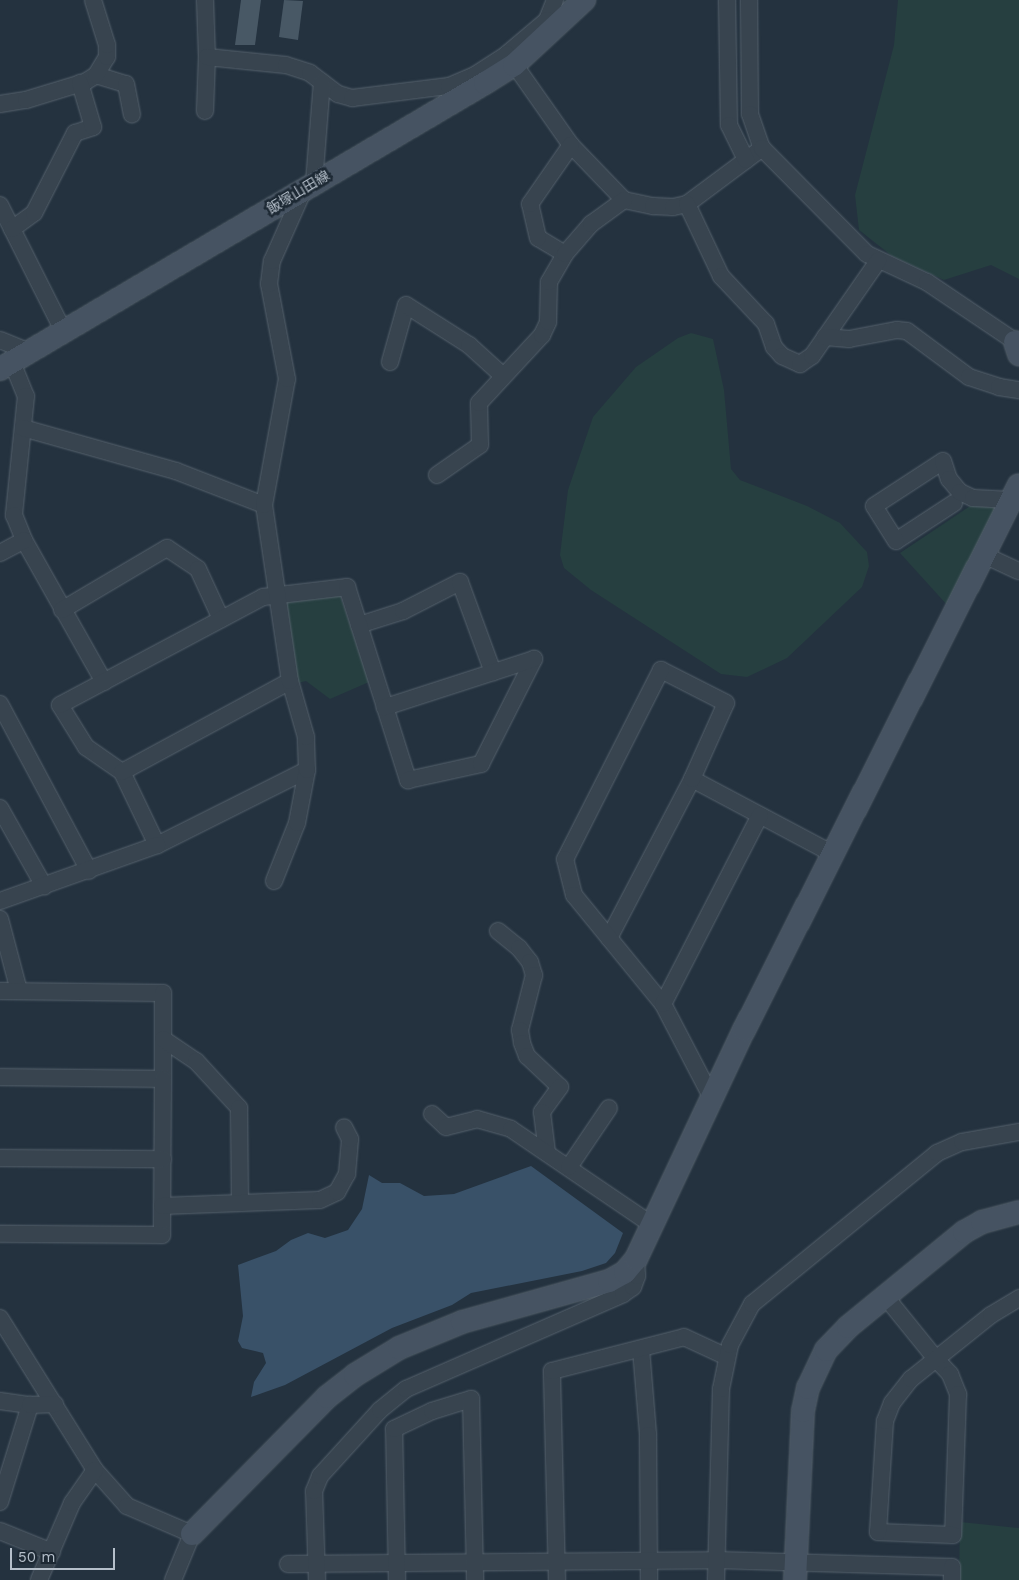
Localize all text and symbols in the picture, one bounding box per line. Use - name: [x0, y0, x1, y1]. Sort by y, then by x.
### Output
- street label: 飯塚山田線: [264, 167, 332, 217]
- scale bar: [12, 1538, 118, 1570]
- text: 50 m: [18, 1548, 55, 1566]

